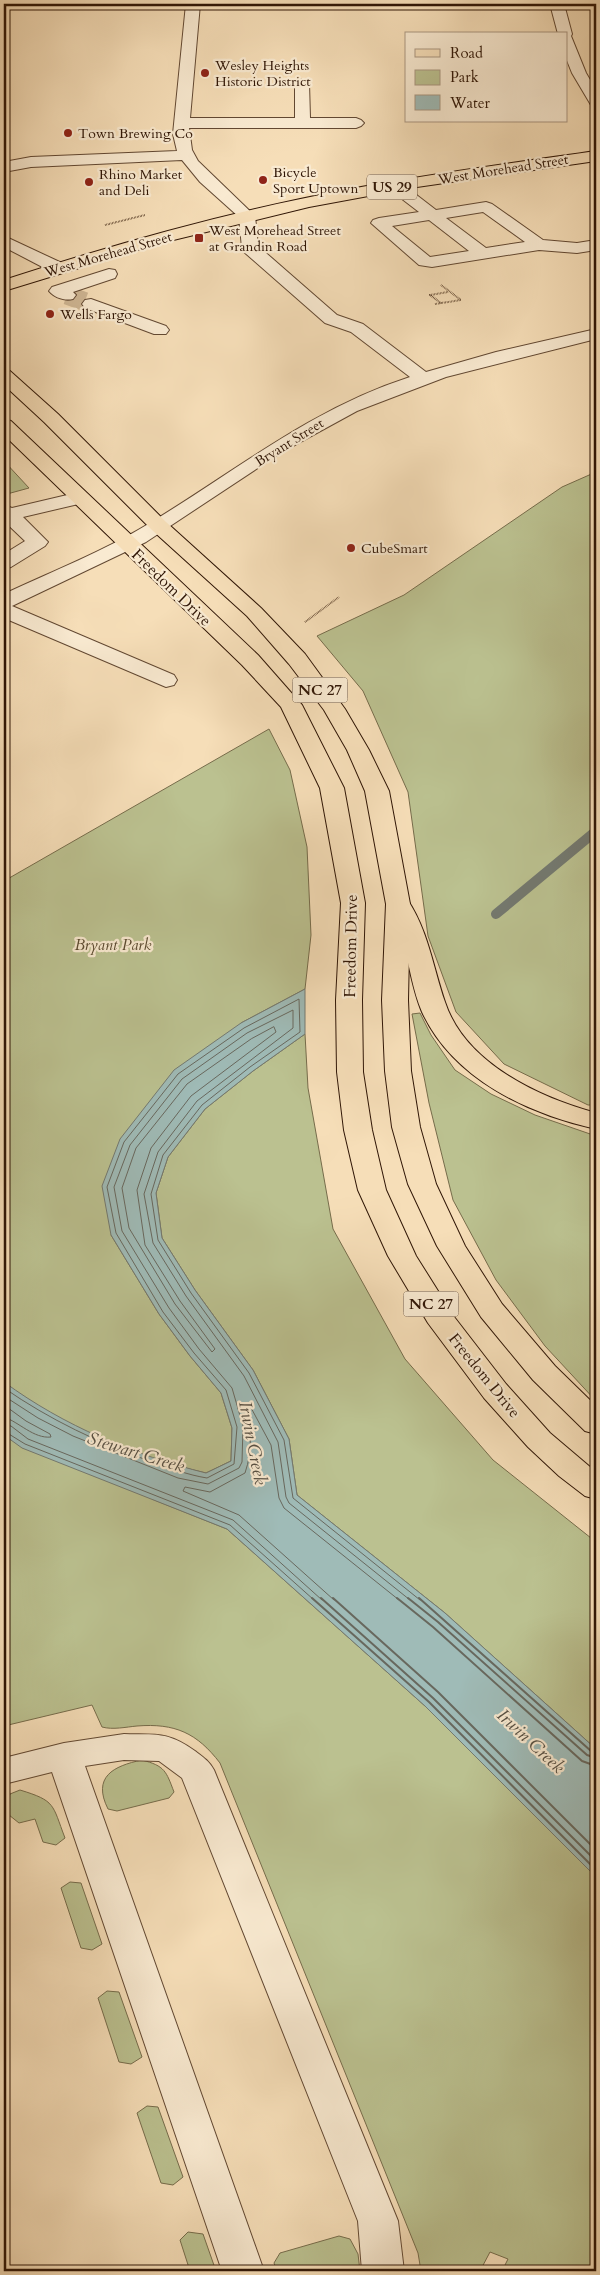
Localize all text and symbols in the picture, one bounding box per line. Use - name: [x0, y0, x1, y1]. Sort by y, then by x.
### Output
- legend: [405, 32, 568, 122]
- text: Road: [450, 43, 483, 63]
- place label: Wesley Heights Historic District: [214, 56, 311, 91]
- marker: Wesley Heights Historic District: [199, 67, 211, 79]
- text: Park: [450, 67, 479, 87]
- text: Water: [449, 93, 491, 113]
- place label: Town Brewing Co: [78, 124, 193, 143]
- marker: Town Brewing Co: [62, 127, 74, 139]
- street label: West Morehead Street: [435, 150, 570, 189]
- place label: Bicycle Sport Uptown: [273, 163, 358, 198]
- place label: Rhino Market and Deli: [99, 165, 183, 200]
- marker: Bicycle Sport Uptown: [257, 174, 269, 186]
- road number: US 29: [367, 174, 417, 200]
- marker: Rhino Market and Deli: [83, 176, 95, 188]
- place label: West Morehead Street at Grandin Road: [208, 221, 341, 256]
- street label: West Morehead Street: [41, 227, 175, 282]
- marker: West Morehead Street at Grandin Road: [193, 232, 205, 244]
- place label: Wells Fargo: [59, 305, 132, 324]
- marker: Wells Fargo: [44, 308, 56, 320]
- street label: Bryant Street: [251, 413, 328, 471]
- place label: CubeSmart: [361, 539, 428, 558]
- marker: CubeSmart: [345, 542, 357, 554]
- street label: Freedom Drive: [127, 544, 216, 631]
- road number: NC 27: [292, 678, 348, 702]
- street label: Freedom Drive: [339, 894, 363, 998]
- park label: Bryant Park: [75, 934, 152, 956]
- road number: NC 27: [404, 1292, 458, 1316]
- street label: Freedom Drive: [443, 1329, 525, 1423]
- water label: Irwin Creek: [232, 1399, 273, 1487]
- water label: Stewart Creek: [84, 1426, 188, 1479]
- water label: Irwin Creek: [491, 1703, 570, 1779]

